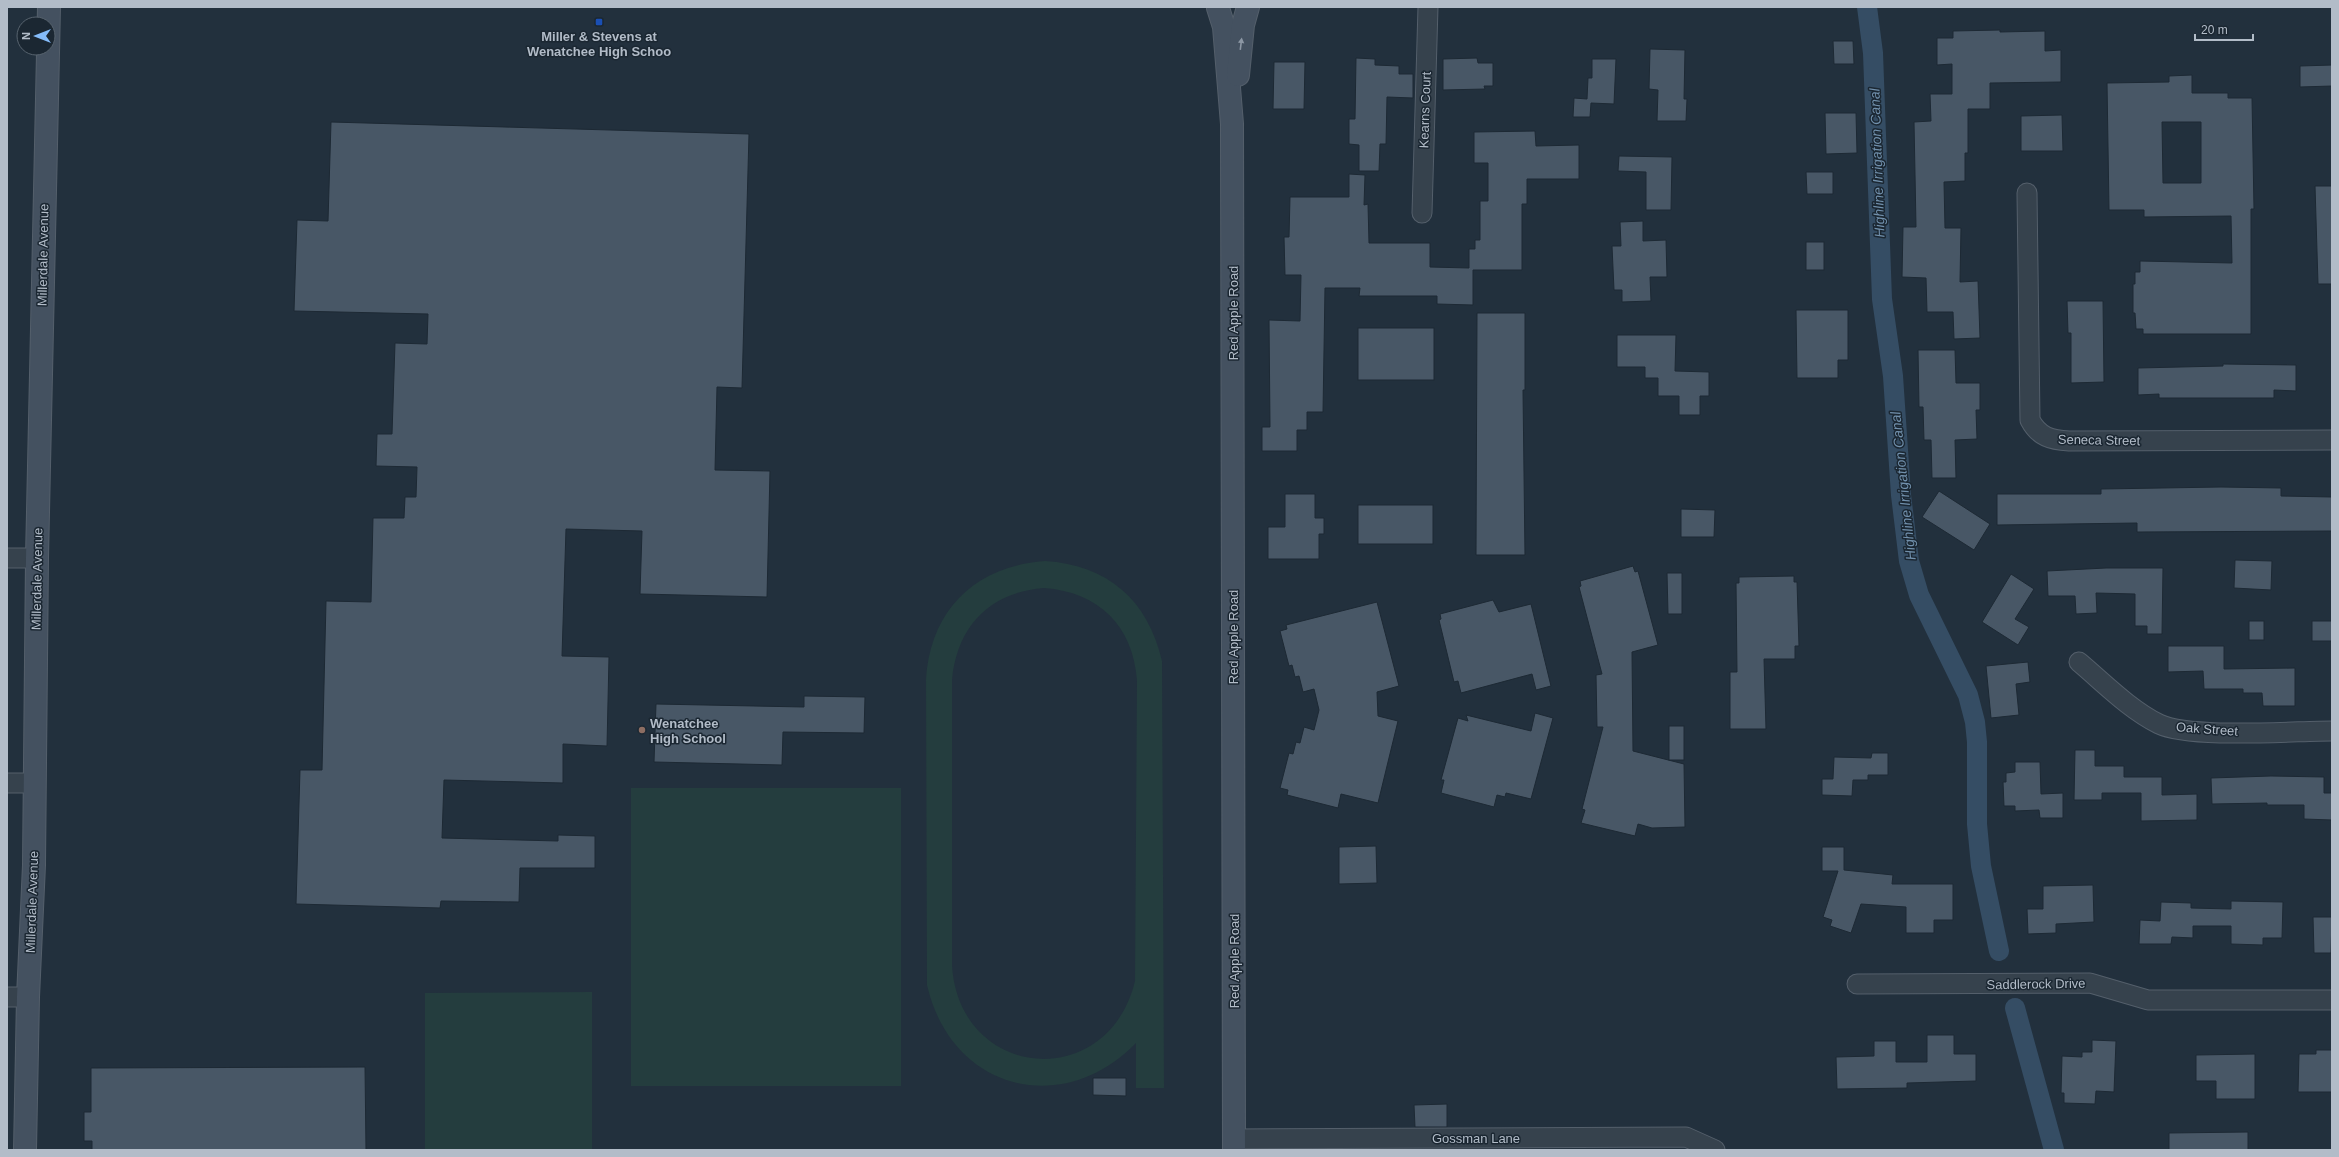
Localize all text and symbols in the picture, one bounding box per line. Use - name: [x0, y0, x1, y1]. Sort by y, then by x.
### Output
- north arrow: [16, 16, 56, 56]
- scale bar: [2195, 16, 2253, 42]
- marker: Miller & Stevens at Wenatchee High Schoo: [594, 17, 604, 27]
- text: 20 m: [2201, 23, 2228, 37]
- place label: Miller & Stevens at Wenatchee High Schoo: [527, 29, 671, 59]
- text: N: [20, 32, 32, 40]
- one-way arrow: [1238, 37, 1244, 50]
- street label: Kearns Court: [1416, 71, 1434, 149]
- water label: Highline Irrigation Canal: [1866, 87, 1888, 238]
- street label: Millerdale Avenue: [35, 204, 51, 306]
- street label: Red Apple Road: [1226, 266, 1241, 360]
- water label: Highline Irrigation Canal: [1887, 410, 1919, 561]
- street label: Seneca Street: [2058, 432, 2141, 448]
- street label: Millerdale Avenue: [29, 528, 45, 630]
- street label: Red Apple Road: [1226, 590, 1241, 684]
- place label: Wenatchee High School: [650, 716, 726, 746]
- street label: Oak Street: [2175, 719, 2239, 739]
- marker: Wenatchee High School: [637, 725, 647, 735]
- street label: Millerdale Avenue: [23, 851, 41, 953]
- street label: Red Apple Road: [1227, 914, 1242, 1008]
- street label: Saddlerock Drive: [1986, 976, 2086, 992]
- street label: Gossman Lane: [1432, 1131, 1520, 1146]

